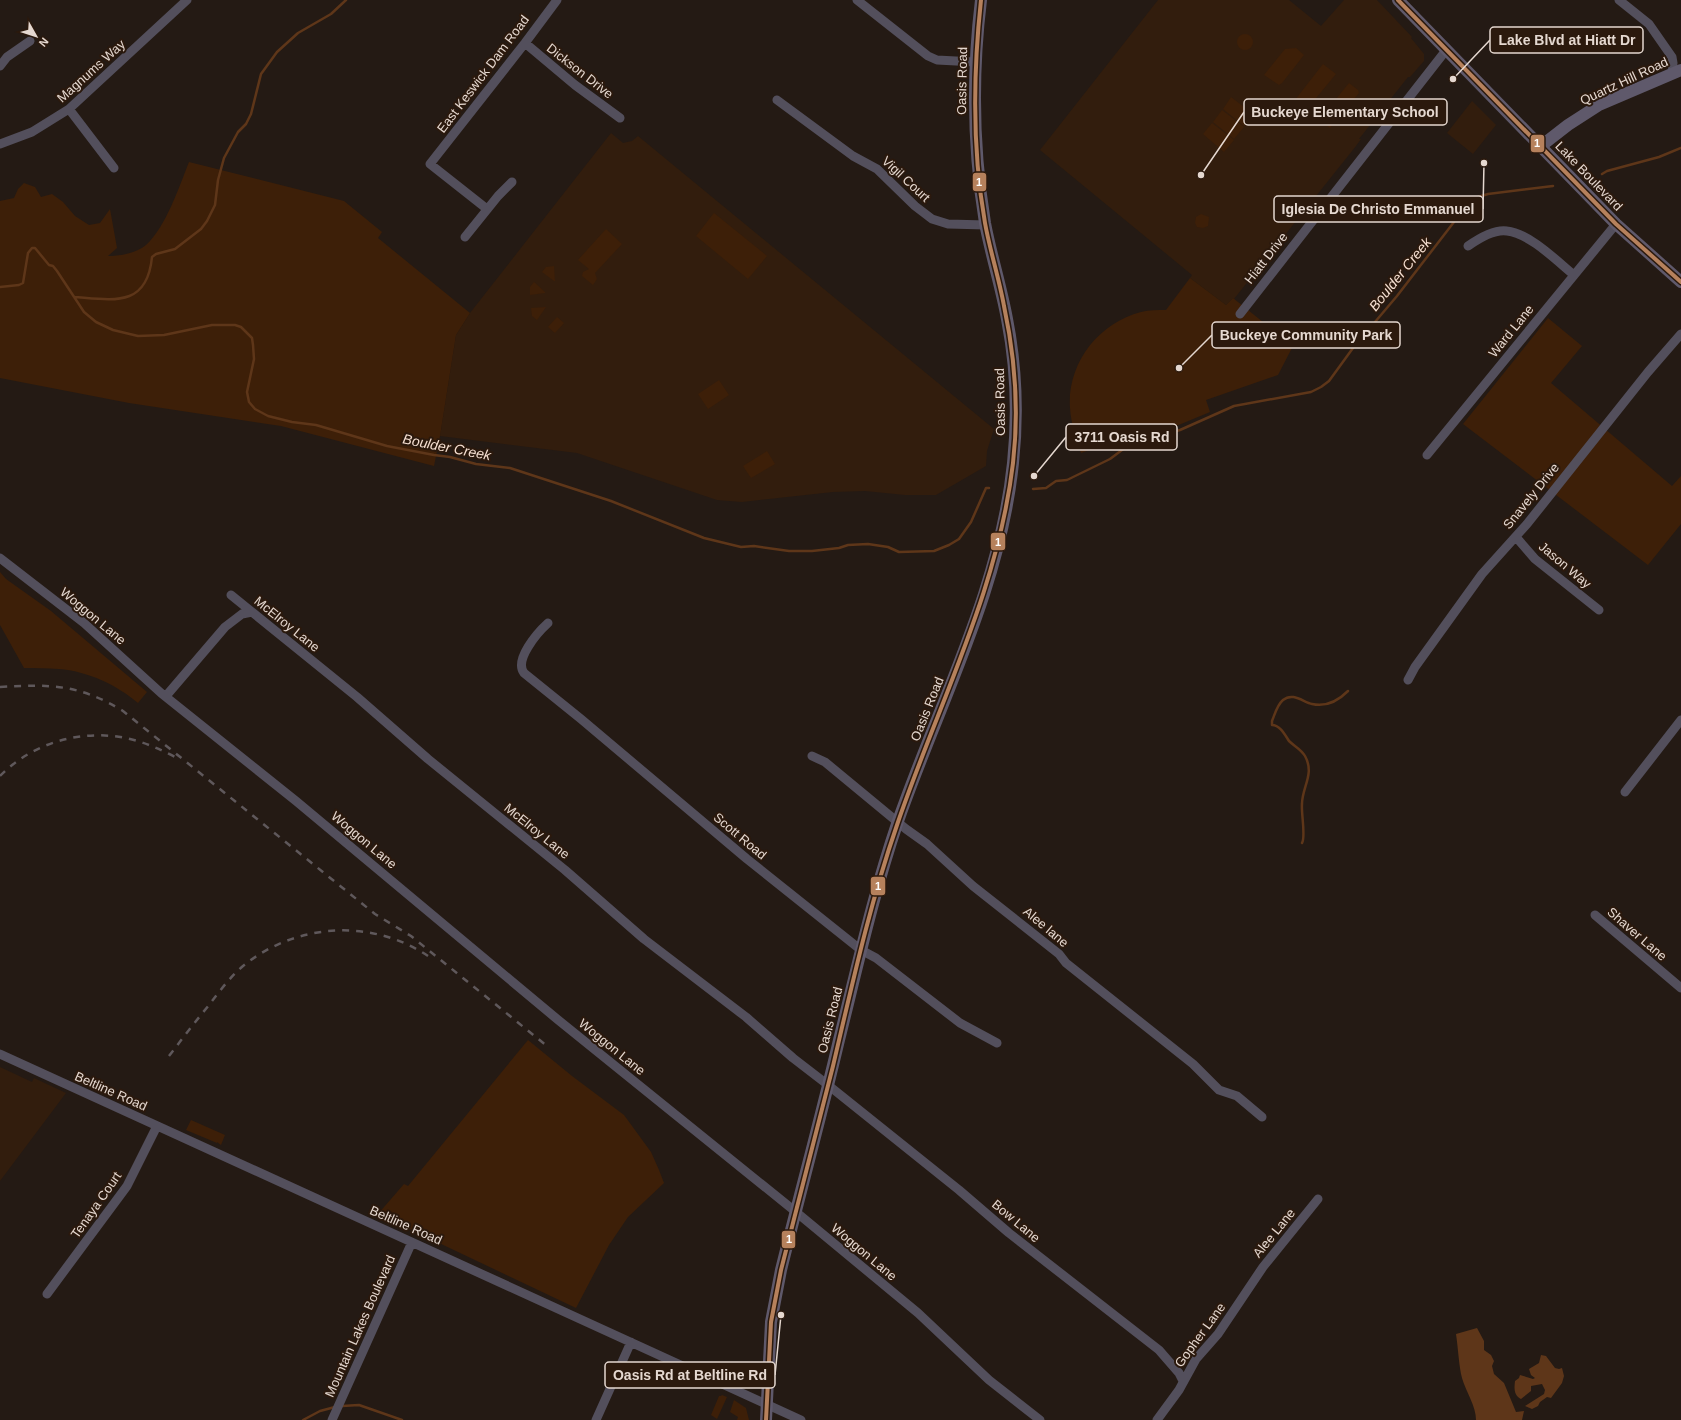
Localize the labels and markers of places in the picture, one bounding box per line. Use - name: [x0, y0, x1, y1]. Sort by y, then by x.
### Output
- callout: Lake Blvd at Hiatt Dr: [1490, 27, 1643, 53]
- callout: Buckeye Elementary School: [1244, 99, 1447, 125]
- callout: Iglesia De Christo Emmanuel: [1274, 196, 1483, 222]
- callout: Buckeye Community Park: [1212, 322, 1400, 348]
- callout: 3711 Oasis Rd: [1066, 424, 1177, 450]
- callout: Oasis Rd at Beltline Rd: [605, 1362, 775, 1388]

